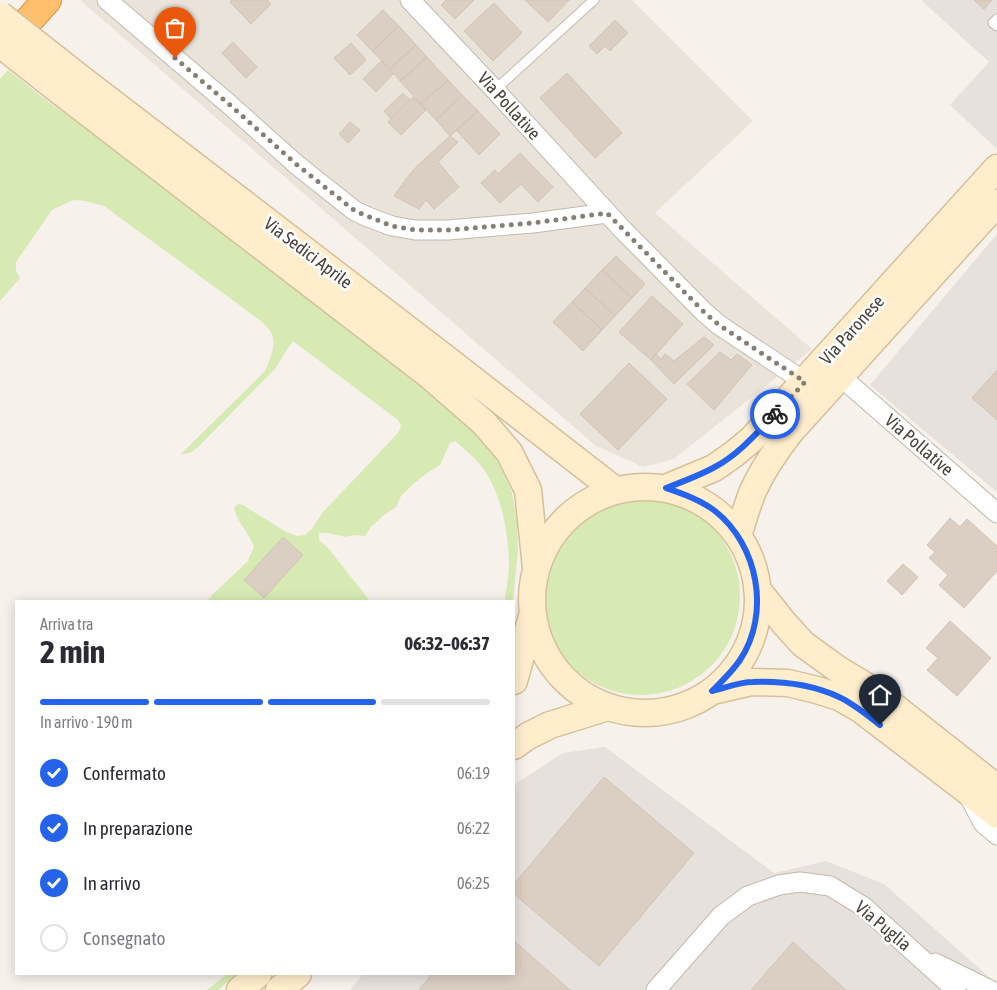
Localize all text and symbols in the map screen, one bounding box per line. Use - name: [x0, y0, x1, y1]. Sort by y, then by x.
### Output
- pin: [154, 7, 196, 58]
- icon: bag: [161, 14, 189, 42]
- street label: Via Pollative: [474, 68, 545, 144]
- street label: Via Sedici Aprile: [260, 213, 357, 293]
- street label: Via Paronese: [815, 291, 888, 369]
- courier: [750, 389, 800, 439]
- icon: bike: [761, 400, 789, 428]
- street label: Via Pollative: [881, 409, 958, 480]
- text: Arriva tra: [40, 615, 93, 633]
- text: 06:32–06:37: [404, 632, 490, 654]
- text: 2 min: [40, 633, 105, 670]
- pin: [859, 674, 901, 725]
- icon: home: [866, 681, 894, 709]
- text: In arrivo · 190 m: [40, 713, 133, 731]
- icon: check: [40, 759, 68, 787]
- text: Confermato: [83, 762, 166, 784]
- text: 06:19: [457, 764, 490, 782]
- icon: check: [40, 814, 68, 842]
- text: In preparazione: [83, 817, 193, 839]
- text: 06:22: [457, 819, 490, 837]
- icon: check: [40, 869, 68, 897]
- text: In arrivo: [83, 872, 141, 894]
- text: 06:25: [457, 874, 490, 892]
- street label: Via Puglia: [851, 896, 915, 955]
- text: Consegnato: [83, 927, 165, 949]

